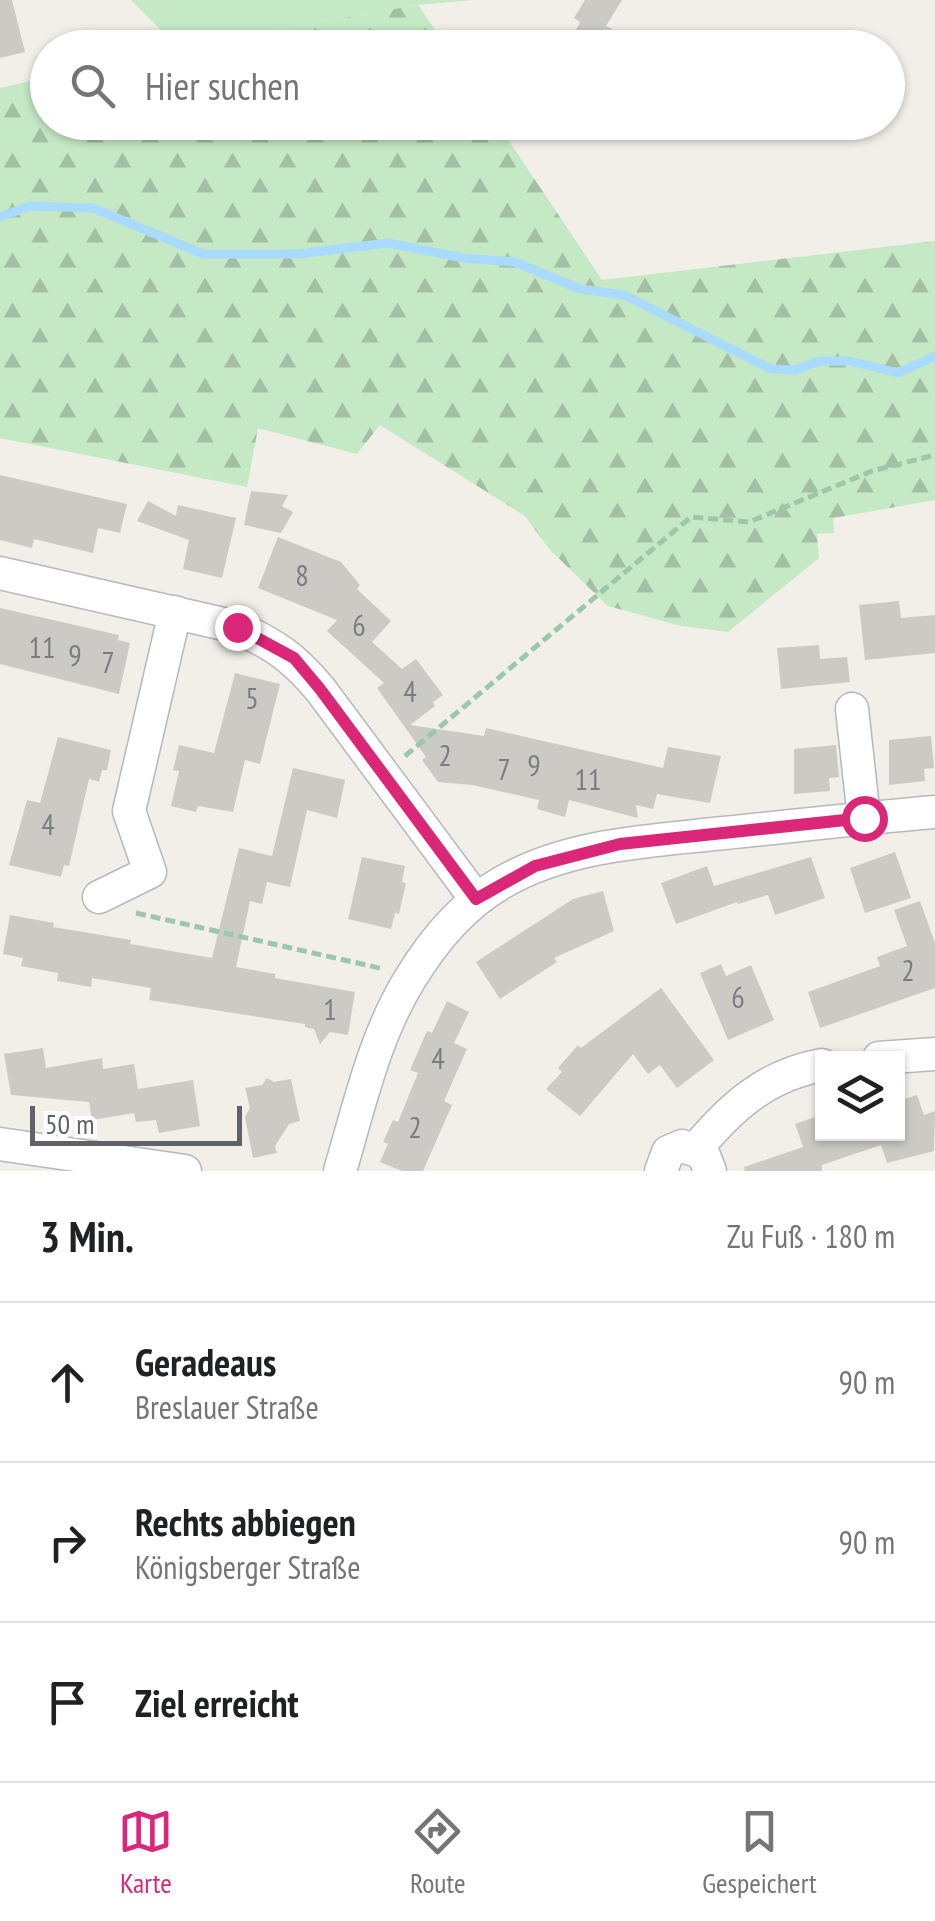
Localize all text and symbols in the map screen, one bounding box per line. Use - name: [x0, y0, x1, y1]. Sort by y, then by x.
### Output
- search box: [30, 30, 905, 140]
- icon: search: [65, 58, 120, 113]
- text: Hier suchen: [145, 61, 300, 110]
- house number: 8: [295, 555, 309, 594]
- route end: [215, 605, 261, 651]
- house number: 6: [352, 605, 366, 644]
- house number: 11: [29, 627, 56, 666]
- house number: 9: [68, 635, 82, 674]
- house number: 7: [101, 642, 115, 681]
- house number: 4: [403, 671, 417, 710]
- house number: 5: [245, 678, 259, 717]
- house number: 2: [438, 735, 452, 774]
- house number: 9: [527, 745, 541, 784]
- house number: 7: [497, 749, 511, 788]
- house number: 11: [575, 759, 602, 798]
- route start: [842, 796, 888, 842]
- house number: 4: [41, 804, 55, 843]
- house number: 2: [901, 950, 915, 989]
- house number: 6: [731, 977, 745, 1016]
- house number: 1: [323, 989, 337, 1028]
- house number: 4: [431, 1038, 445, 1077]
- map controls: [815, 1051, 905, 1141]
- button: layers: [815, 1051, 905, 1141]
- scale bar: [30, 1101, 242, 1146]
- text: 50 m: [45, 1105, 94, 1142]
- house number: 2: [408, 1107, 422, 1146]
- text: 3 Min.: [40, 1209, 134, 1264]
- text: Zu Fuß · 180 m: [727, 1215, 895, 1257]
- text: Geradeaus: [135, 1337, 276, 1386]
- icon: ahead: [40, 1355, 95, 1410]
- text: 90 m: [839, 1361, 895, 1403]
- text: Breslauer Straße: [135, 1386, 319, 1428]
- text: Rechts abbiegen: [135, 1497, 356, 1546]
- icon: right: [40, 1515, 95, 1570]
- text: 90 m: [839, 1521, 895, 1563]
- text: Königsberger Straße: [135, 1546, 360, 1588]
- icon: arrive: [40, 1675, 95, 1730]
- text: Ziel erreicht: [135, 1678, 299, 1727]
- tab: Karte: [118, 1804, 173, 1901]
- tab: Route: [410, 1804, 466, 1901]
- tab: Gespeichert: [702, 1804, 817, 1901]

